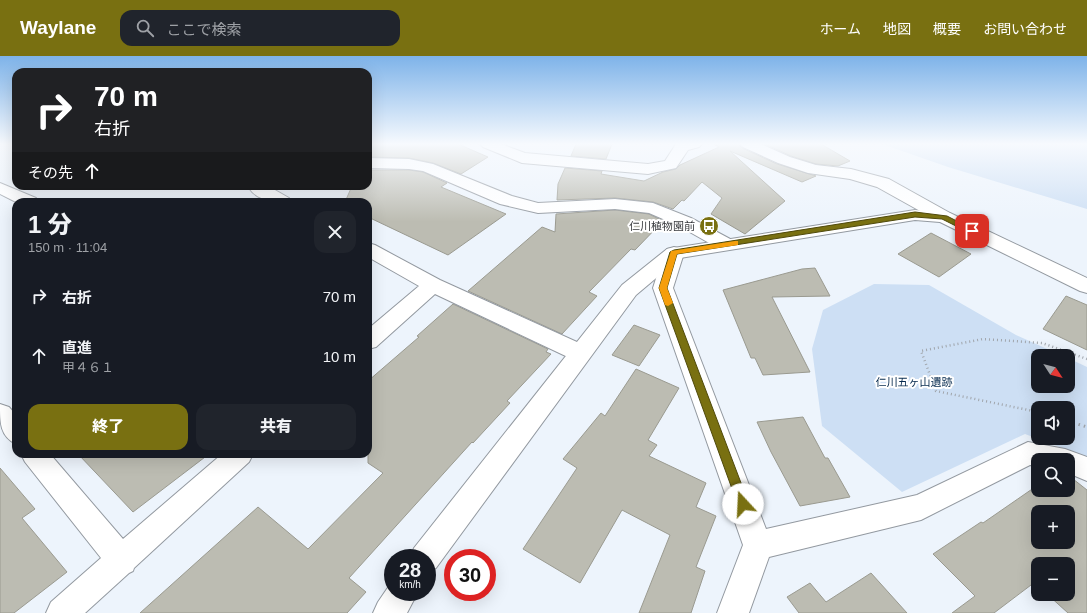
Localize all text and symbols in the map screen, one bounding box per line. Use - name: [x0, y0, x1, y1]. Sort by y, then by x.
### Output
- search box: [120, 10, 400, 46]
- text: Waylane: [20, 17, 96, 38]
- icon: search: [134, 17, 156, 39]
- text: ここで検索: [166, 21, 241, 38]
- text: ホーム: [819, 21, 861, 37]
- text: 地図: [883, 21, 911, 37]
- text: 概要: [933, 21, 961, 37]
- text: お問い合わせ: [983, 21, 1067, 37]
- text: 70 m: [94, 81, 158, 112]
- icon: right: [28, 84, 80, 136]
- text: 右折: [94, 119, 130, 139]
- icon: ahead: [81, 160, 103, 182]
- text: その先: [28, 164, 73, 181]
- text: 1 分: [28, 211, 72, 238]
- button: close: [314, 211, 356, 253]
- pin: [955, 214, 989, 248]
- bus stop icon: 仁川植物園前: [698, 215, 720, 237]
- place label: 仁川植物園前: [629, 220, 695, 232]
- icon: arrive: [961, 220, 983, 242]
- text: 150 m · 11:04: [28, 240, 107, 255]
- icon: right: [28, 285, 50, 307]
- text: 70 m: [323, 288, 356, 305]
- text: 右折: [62, 289, 92, 306]
- text: 直進: [62, 339, 92, 356]
- icon: ahead: [28, 345, 50, 367]
- text: 10 m: [323, 348, 356, 365]
- north arrow: [1031, 349, 1075, 393]
- map controls: [1031, 349, 1075, 601]
- text: 甲４６１: [62, 360, 114, 375]
- park label: 仁川五ヶ山遺跡: [876, 376, 953, 388]
- button: sound: [1031, 401, 1075, 445]
- button: 終了: [28, 404, 188, 450]
- button: 共有: [196, 404, 356, 450]
- button: search: [1031, 453, 1075, 497]
- position arrow: [722, 483, 764, 525]
- button: +: [1031, 505, 1075, 549]
- speed limit sign: 30: [444, 549, 496, 601]
- button: −: [1031, 557, 1075, 601]
- text: 28: [399, 559, 421, 581]
- text: km/h: [399, 579, 421, 590]

